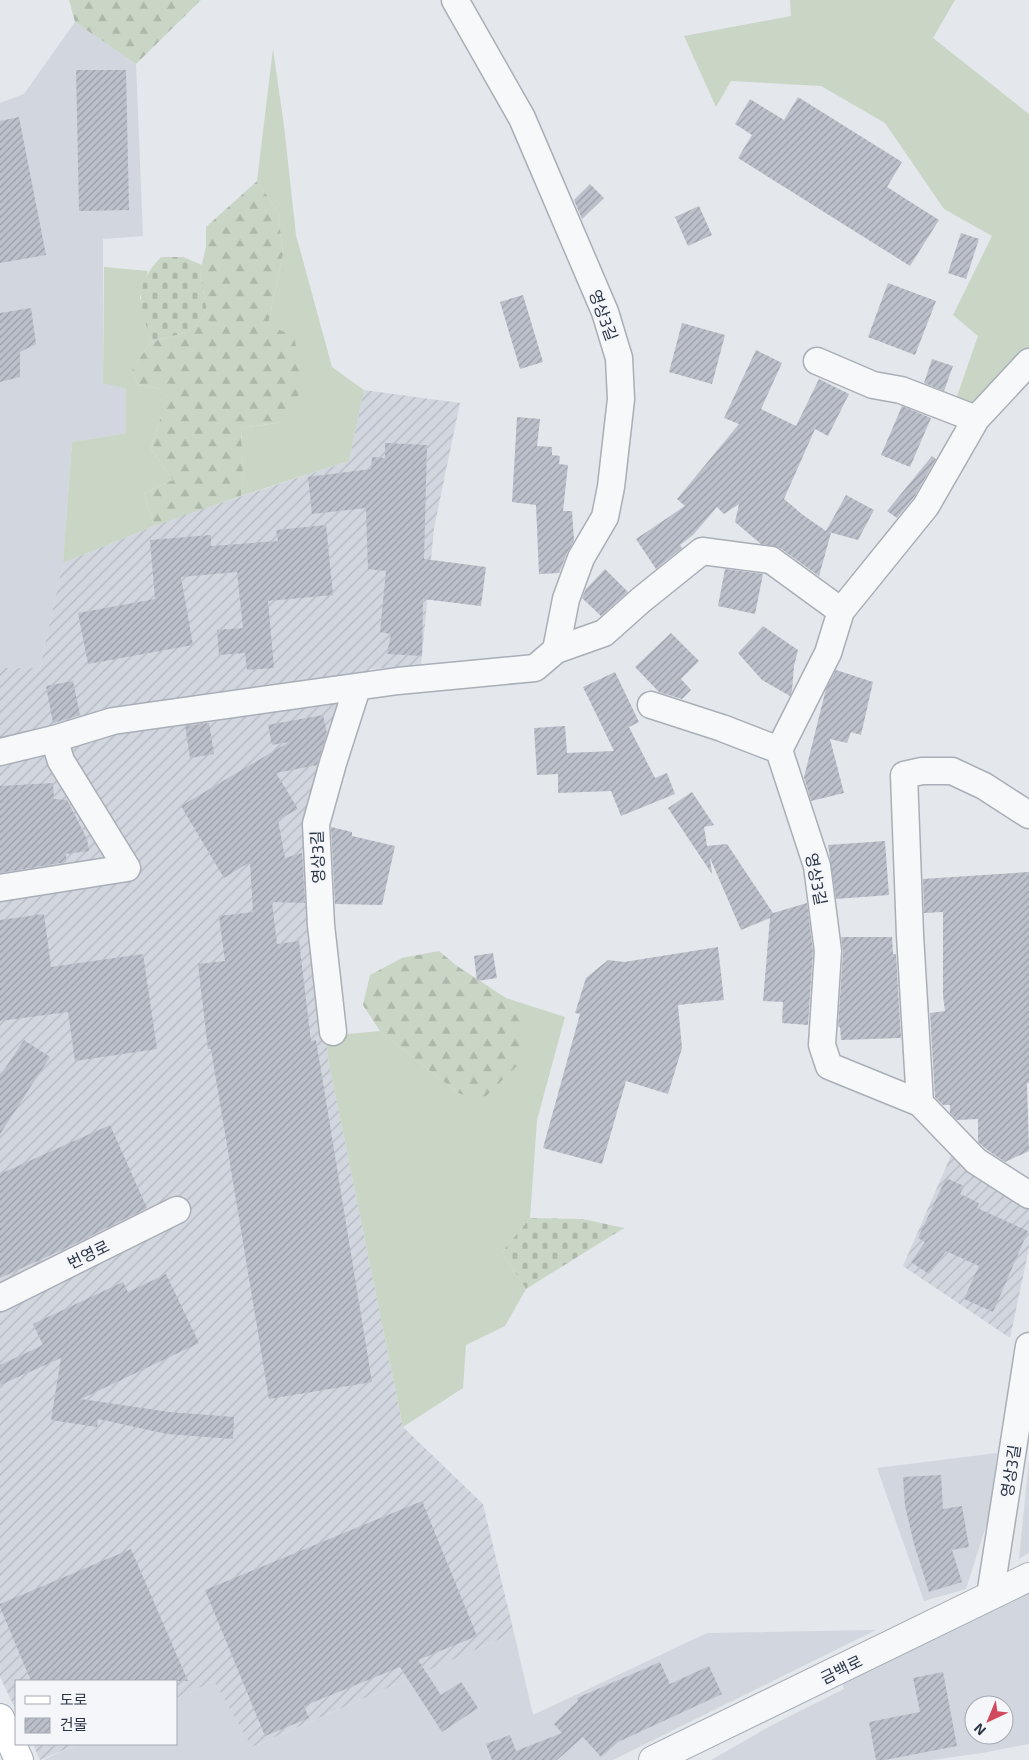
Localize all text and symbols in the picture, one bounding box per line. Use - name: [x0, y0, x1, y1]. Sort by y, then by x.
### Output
- street label: 영상3길: [586, 287, 622, 343]
- street label: 영상3길: [307, 830, 327, 884]
- street label: 영상3길: [803, 851, 831, 907]
- street label: 번영로: [64, 1236, 112, 1272]
- street label: 영상3길: [996, 1443, 1024, 1499]
- street label: 금백로: [817, 1651, 865, 1687]
- legend: [15, 1680, 178, 1745]
- text: 도로: [60, 1690, 88, 1708]
- north arrow: [964, 1695, 1014, 1745]
- text: 건물: [60, 1715, 88, 1733]
- text: N: [970, 1720, 989, 1739]

